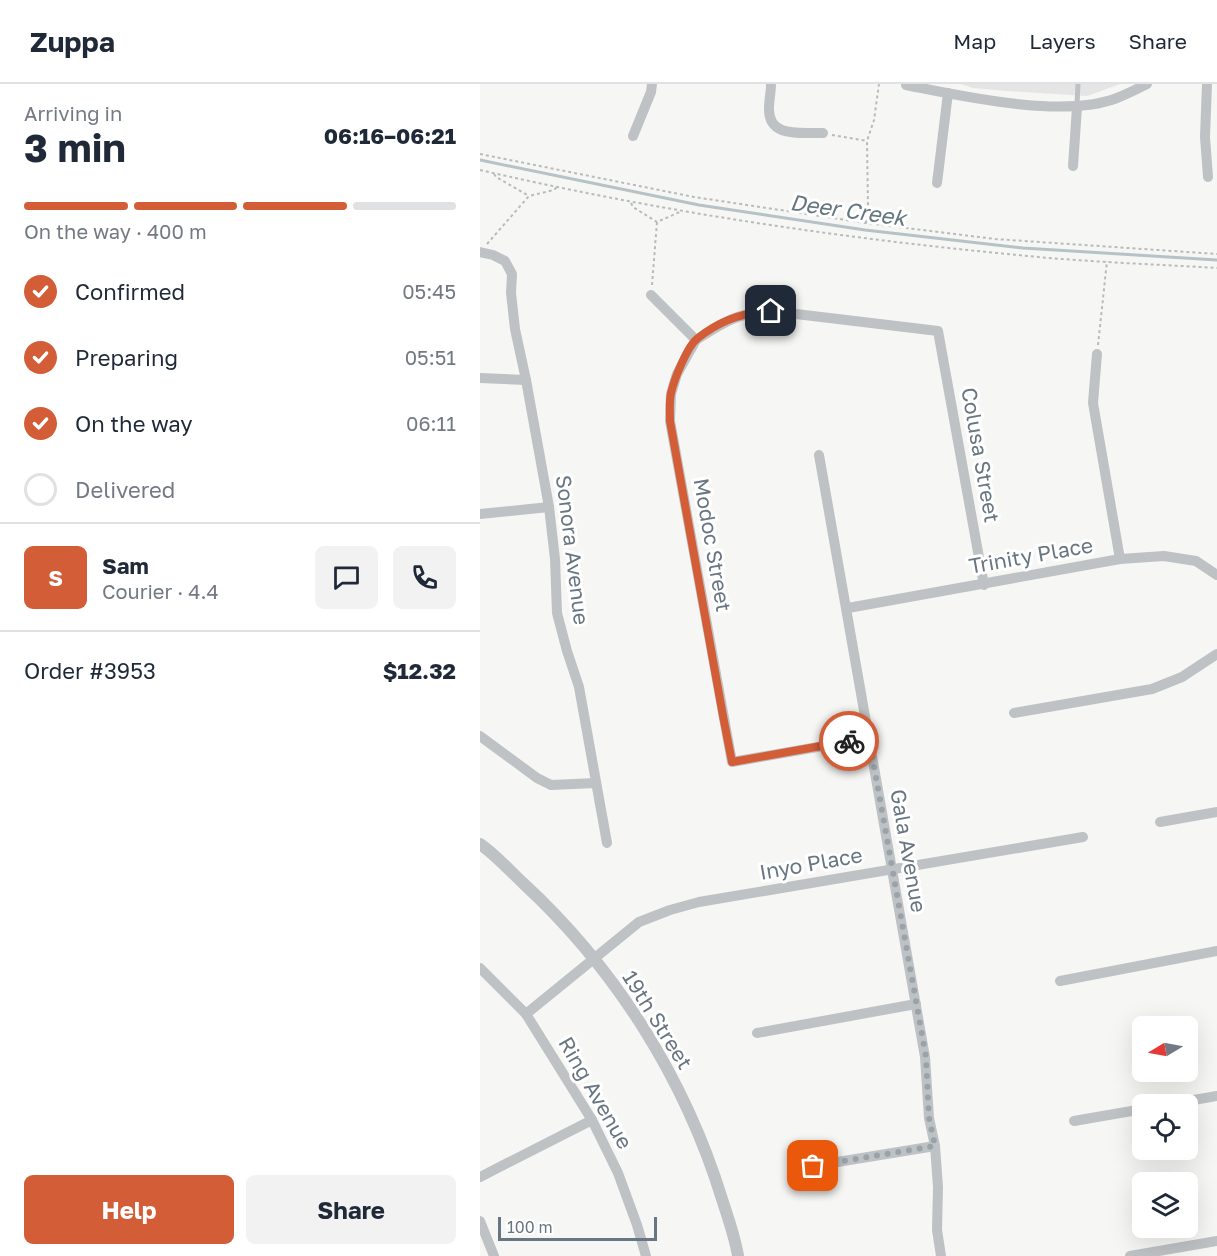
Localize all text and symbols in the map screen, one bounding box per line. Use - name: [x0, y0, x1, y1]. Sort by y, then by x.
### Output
- text: Zuppa: [30, 25, 115, 58]
- text: Map: [953, 28, 996, 54]
- text: Layers: [1029, 28, 1096, 54]
- text: Share: [1129, 28, 1187, 54]
- text: Arriving in: [24, 101, 122, 125]
- text: 06:16–06:21: [324, 122, 456, 149]
- text: 3 min: [24, 124, 126, 171]
- water label: Deer Creek: [789, 188, 910, 231]
- text: On the way · 400 m: [24, 219, 207, 243]
- icon: check: [24, 275, 57, 308]
- text: Confirmed: [75, 278, 185, 305]
- text: 05:45: [402, 279, 456, 303]
- pin: [745, 285, 796, 336]
- icon: home: [754, 294, 787, 327]
- icon: check: [24, 341, 57, 374]
- text: Preparing: [75, 344, 178, 371]
- text: 05:51: [405, 345, 456, 369]
- street label: Colusa Street: [956, 385, 1006, 524]
- icon: check: [24, 407, 57, 440]
- text: On the way: [75, 410, 193, 437]
- text: 06:11: [406, 411, 456, 435]
- street label: Sonora Avenue: [551, 473, 595, 626]
- text: Delivered: [75, 476, 175, 503]
- street label: Modoc Street: [688, 476, 738, 614]
- street label: Trinity Place: [967, 531, 1095, 579]
- button: chat: [315, 546, 378, 609]
- button: phone: [393, 546, 456, 609]
- text: Sam: [102, 552, 149, 579]
- text: S: [48, 564, 63, 591]
- text: Courier · 4.4: [102, 579, 219, 603]
- text: Order #3953: [24, 657, 156, 684]
- text: $12.32: [383, 657, 456, 684]
- courier: [819, 711, 879, 771]
- icon: bike: [833, 725, 866, 758]
- street label: Gala Avenue: [885, 787, 933, 914]
- street label: Inyo Place: [757, 841, 864, 885]
- street label: 19th Street: [617, 965, 698, 1074]
- north arrow: [1132, 1016, 1198, 1082]
- map controls: [1132, 1016, 1198, 1238]
- street label: Ring Avenue: [553, 1032, 638, 1153]
- button: locate: [1132, 1094, 1198, 1160]
- pin: [787, 1140, 838, 1191]
- icon: bag: [796, 1149, 829, 1182]
- button: layers: [1132, 1172, 1198, 1238]
- button: Help: [24, 1175, 234, 1244]
- button: Share: [246, 1175, 456, 1244]
- scale bar: [498, 1214, 657, 1242]
- text: 100 m: [507, 1217, 553, 1237]

